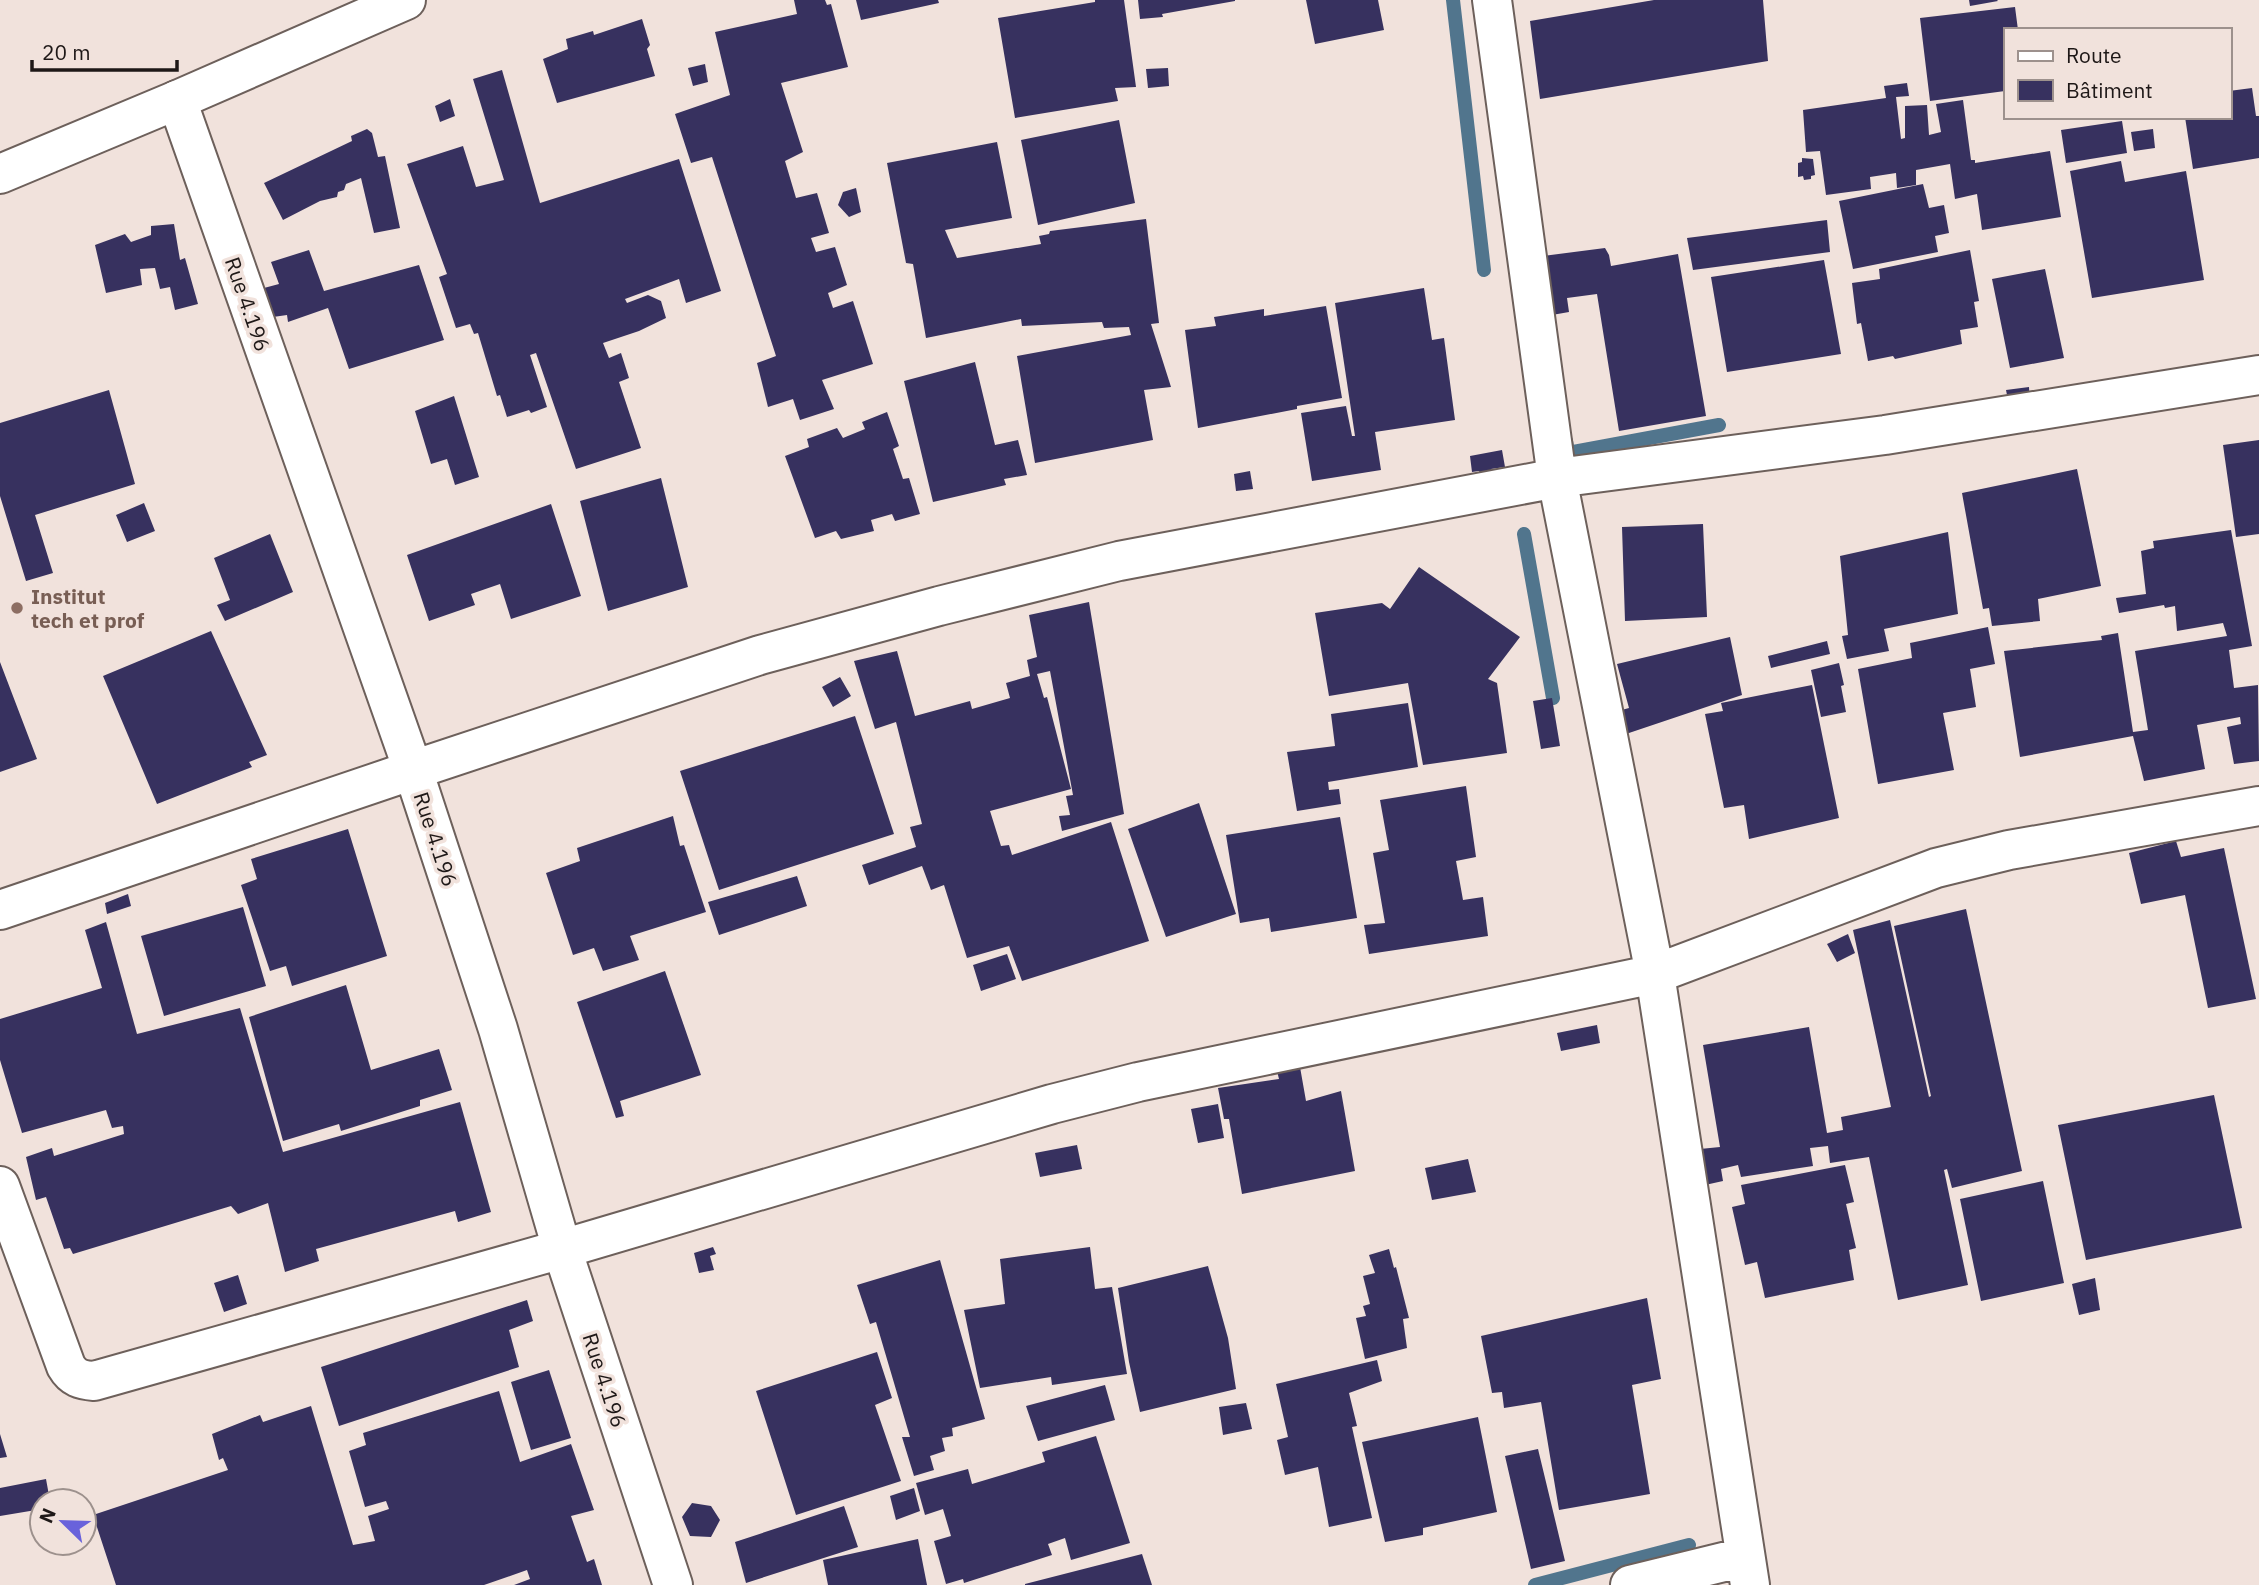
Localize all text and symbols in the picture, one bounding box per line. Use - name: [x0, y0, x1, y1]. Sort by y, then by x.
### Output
- scale bar: [32, 28, 177, 72]
- legend: [2004, 28, 2231, 119]
- text: 20 m: [42, 38, 91, 66]
- text: Route: [2066, 41, 2122, 69]
- text: Bâtiment: [2066, 76, 2153, 104]
- street label: Rue 4.196: [219, 253, 277, 355]
- place label: Institut tech et prof: [31, 582, 145, 634]
- marker: Institut tech et prof: [9, 600, 25, 616]
- street label: Rue 4.196: [408, 788, 464, 890]
- street label: Rue 4.196: [577, 1329, 633, 1431]
- north arrow: [28, 1487, 98, 1557]
- text: N: [34, 1504, 61, 1526]

